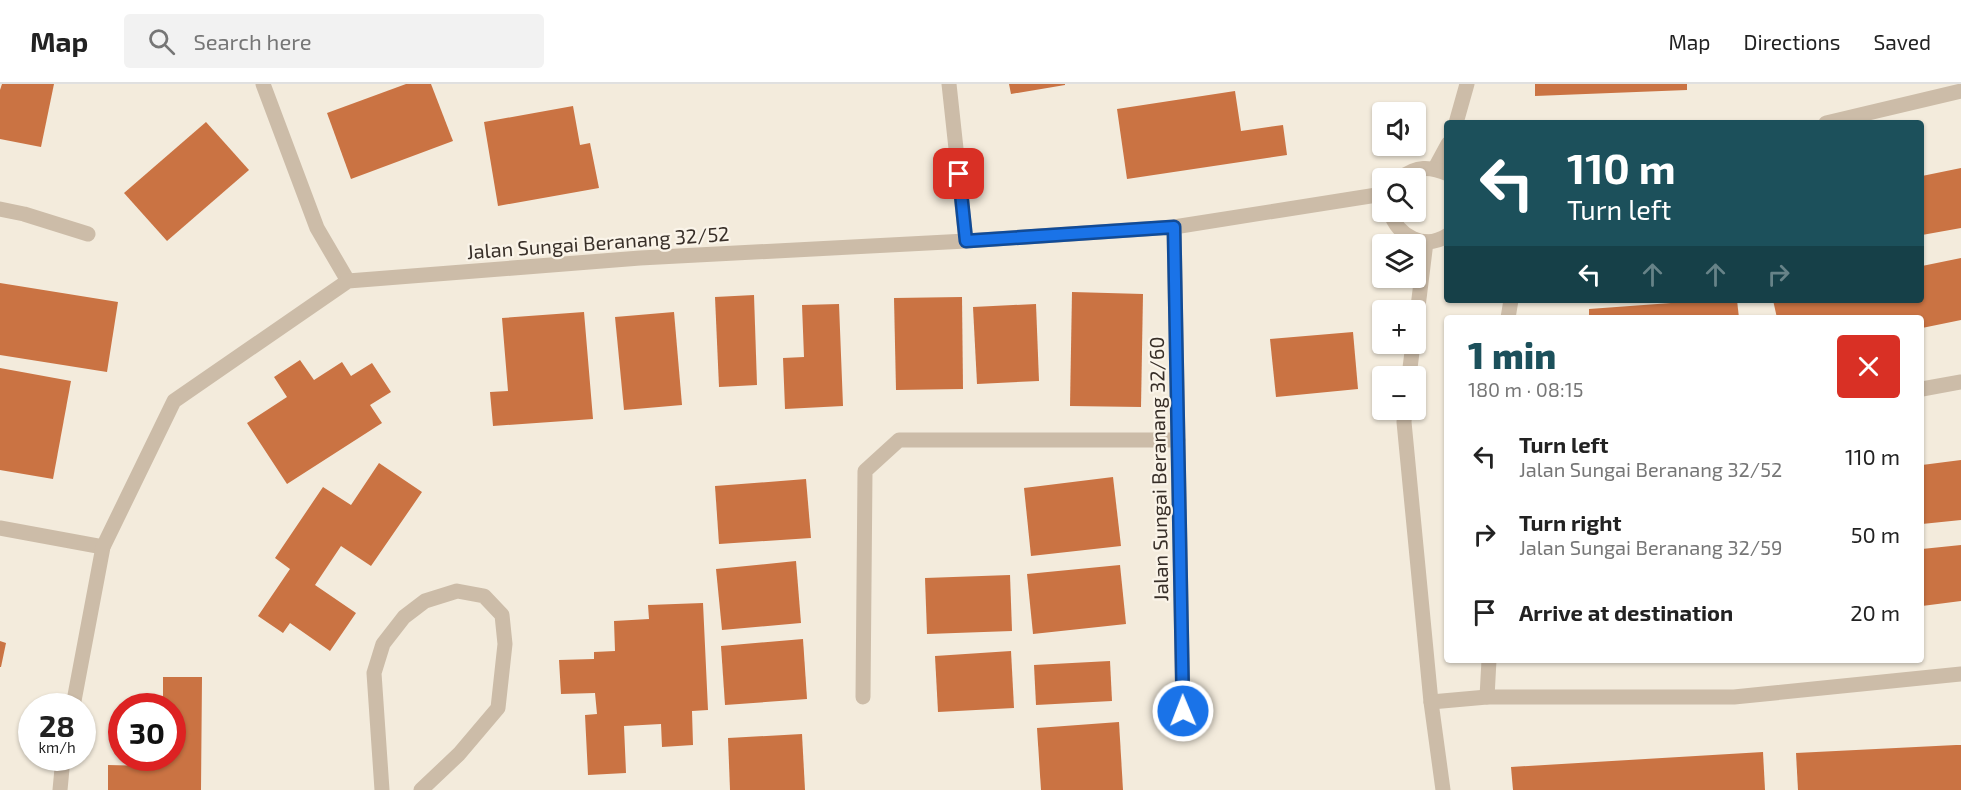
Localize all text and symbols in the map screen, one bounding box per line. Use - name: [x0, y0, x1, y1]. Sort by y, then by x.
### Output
- search box: [124, 14, 544, 68]
- text: Map: [30, 24, 88, 58]
- icon: search: [145, 25, 178, 58]
- text: Search here: [193, 28, 312, 54]
- text: Map: [1668, 29, 1711, 54]
- text: Directions: [1744, 29, 1840, 54]
- text: Saved: [1873, 29, 1931, 54]
- map controls: [1372, 102, 1426, 420]
- button: sound: [1372, 102, 1426, 156]
- text: 110 m: [1567, 142, 1676, 192]
- icon: left: [1468, 144, 1546, 222]
- pin: [933, 148, 984, 199]
- icon: arrive: [942, 157, 975, 190]
- button: search: [1372, 168, 1426, 222]
- text: Turn left: [1567, 193, 1671, 225]
- street label: Jalan Sungai Beranang 32/52: [466, 221, 730, 263]
- button: layers: [1372, 234, 1426, 288]
- icon: left: [1573, 258, 1606, 291]
- icon: ahead: [1636, 258, 1669, 291]
- icon: ahead: [1699, 258, 1732, 291]
- icon: right: [1762, 258, 1795, 291]
- button: +: [1372, 300, 1426, 354]
- text: 1 min: [1468, 333, 1556, 376]
- button: close: [1837, 335, 1900, 398]
- street label: Jalan Sungai Beranang 32/60: [1144, 336, 1172, 602]
- button: −: [1372, 366, 1426, 420]
- text: 180 m · 08:15: [1468, 377, 1583, 401]
- text: Turn left: [1519, 431, 1608, 457]
- icon: left: [1468, 440, 1501, 473]
- text: 110 m: [1845, 443, 1900, 469]
- text: Jalan Sungai Beranang 32/52: [1519, 457, 1782, 481]
- text: Turn right: [1519, 509, 1621, 535]
- icon: right: [1468, 518, 1501, 551]
- text: 50 m: [1851, 521, 1900, 547]
- text: Jalan Sungai Beranang 32/59: [1519, 535, 1782, 559]
- icon: arrive: [1468, 596, 1501, 629]
- text: Arrive at destination: [1519, 599, 1733, 625]
- text: 20 m: [1850, 599, 1900, 625]
- position arrow: [1151, 679, 1215, 743]
- speed limit sign: 30: [108, 693, 186, 771]
- text: 28: [39, 707, 75, 743]
- text: km/h: [38, 738, 76, 756]

